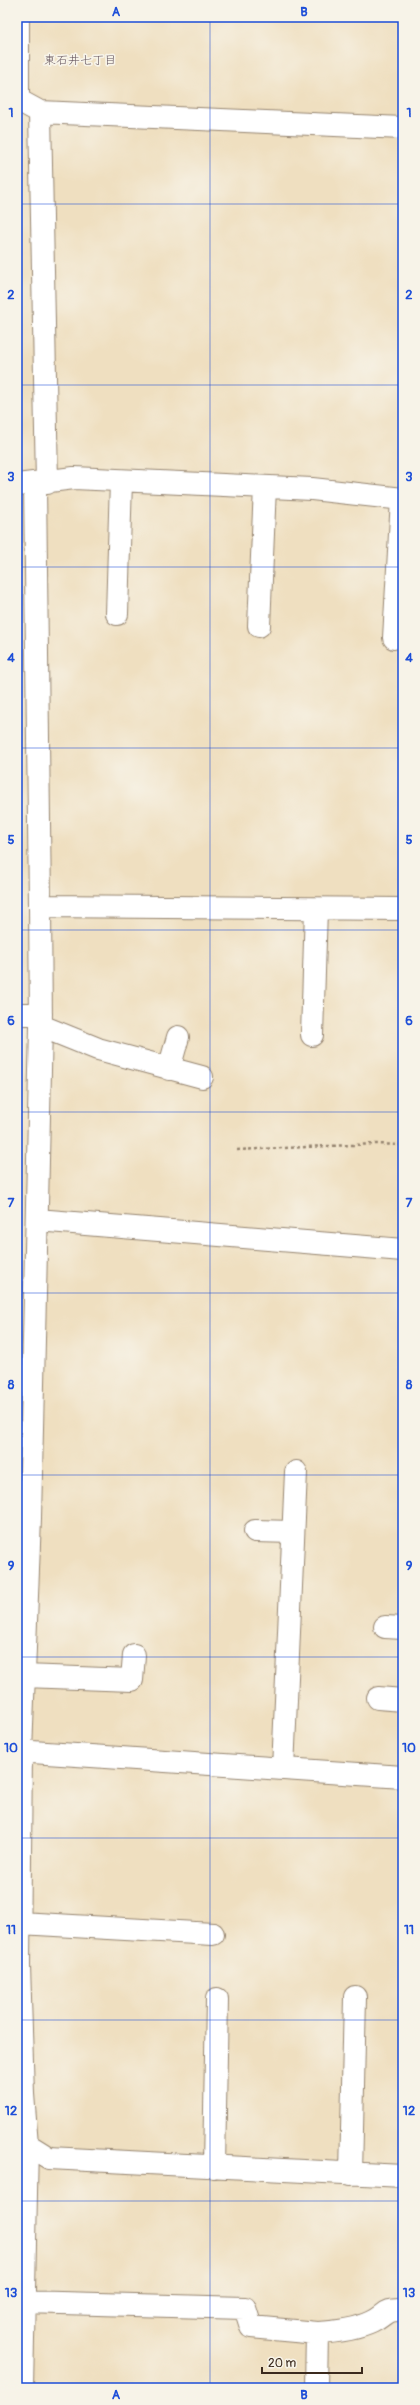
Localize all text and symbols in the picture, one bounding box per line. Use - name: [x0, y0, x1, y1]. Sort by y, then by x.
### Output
- text: A: [112, 4, 121, 20]
- text: B: [300, 4, 308, 20]
- district label: 東石井七丁目: [44, 53, 116, 68]
- text: 1: [8, 105, 14, 121]
- text: 1: [406, 105, 412, 121]
- text: 2: [7, 287, 15, 303]
- text: 2: [405, 287, 413, 303]
- text: 3: [7, 469, 15, 485]
- text: 3: [405, 469, 413, 485]
- text: 4: [7, 650, 15, 666]
- text: 4: [405, 650, 413, 666]
- text: 5: [7, 832, 15, 848]
- text: 5: [405, 832, 413, 848]
- text: 6: [7, 1013, 15, 1029]
- text: 6: [405, 1013, 413, 1029]
- text: 7: [8, 1195, 15, 1211]
- text: 7: [406, 1195, 413, 1211]
- text: 8: [8, 1377, 15, 1393]
- text: 8: [406, 1377, 413, 1393]
- text: 9: [8, 1558, 15, 1574]
- text: 9: [406, 1558, 413, 1574]
- text: 10: [4, 1740, 18, 1756]
- text: 10: [402, 1740, 416, 1756]
- text: 11: [6, 1922, 16, 1938]
- text: 11: [404, 1922, 414, 1938]
- text: 12: [5, 2103, 17, 2119]
- text: 12: [403, 2103, 415, 2119]
- text: 13: [5, 2285, 17, 2301]
- text: 13: [403, 2285, 415, 2301]
- scale bar: [262, 2349, 362, 2375]
- text: 20 m: [268, 2356, 297, 2371]
- text: A: [112, 2387, 121, 2403]
- text: B: [300, 2387, 308, 2403]

